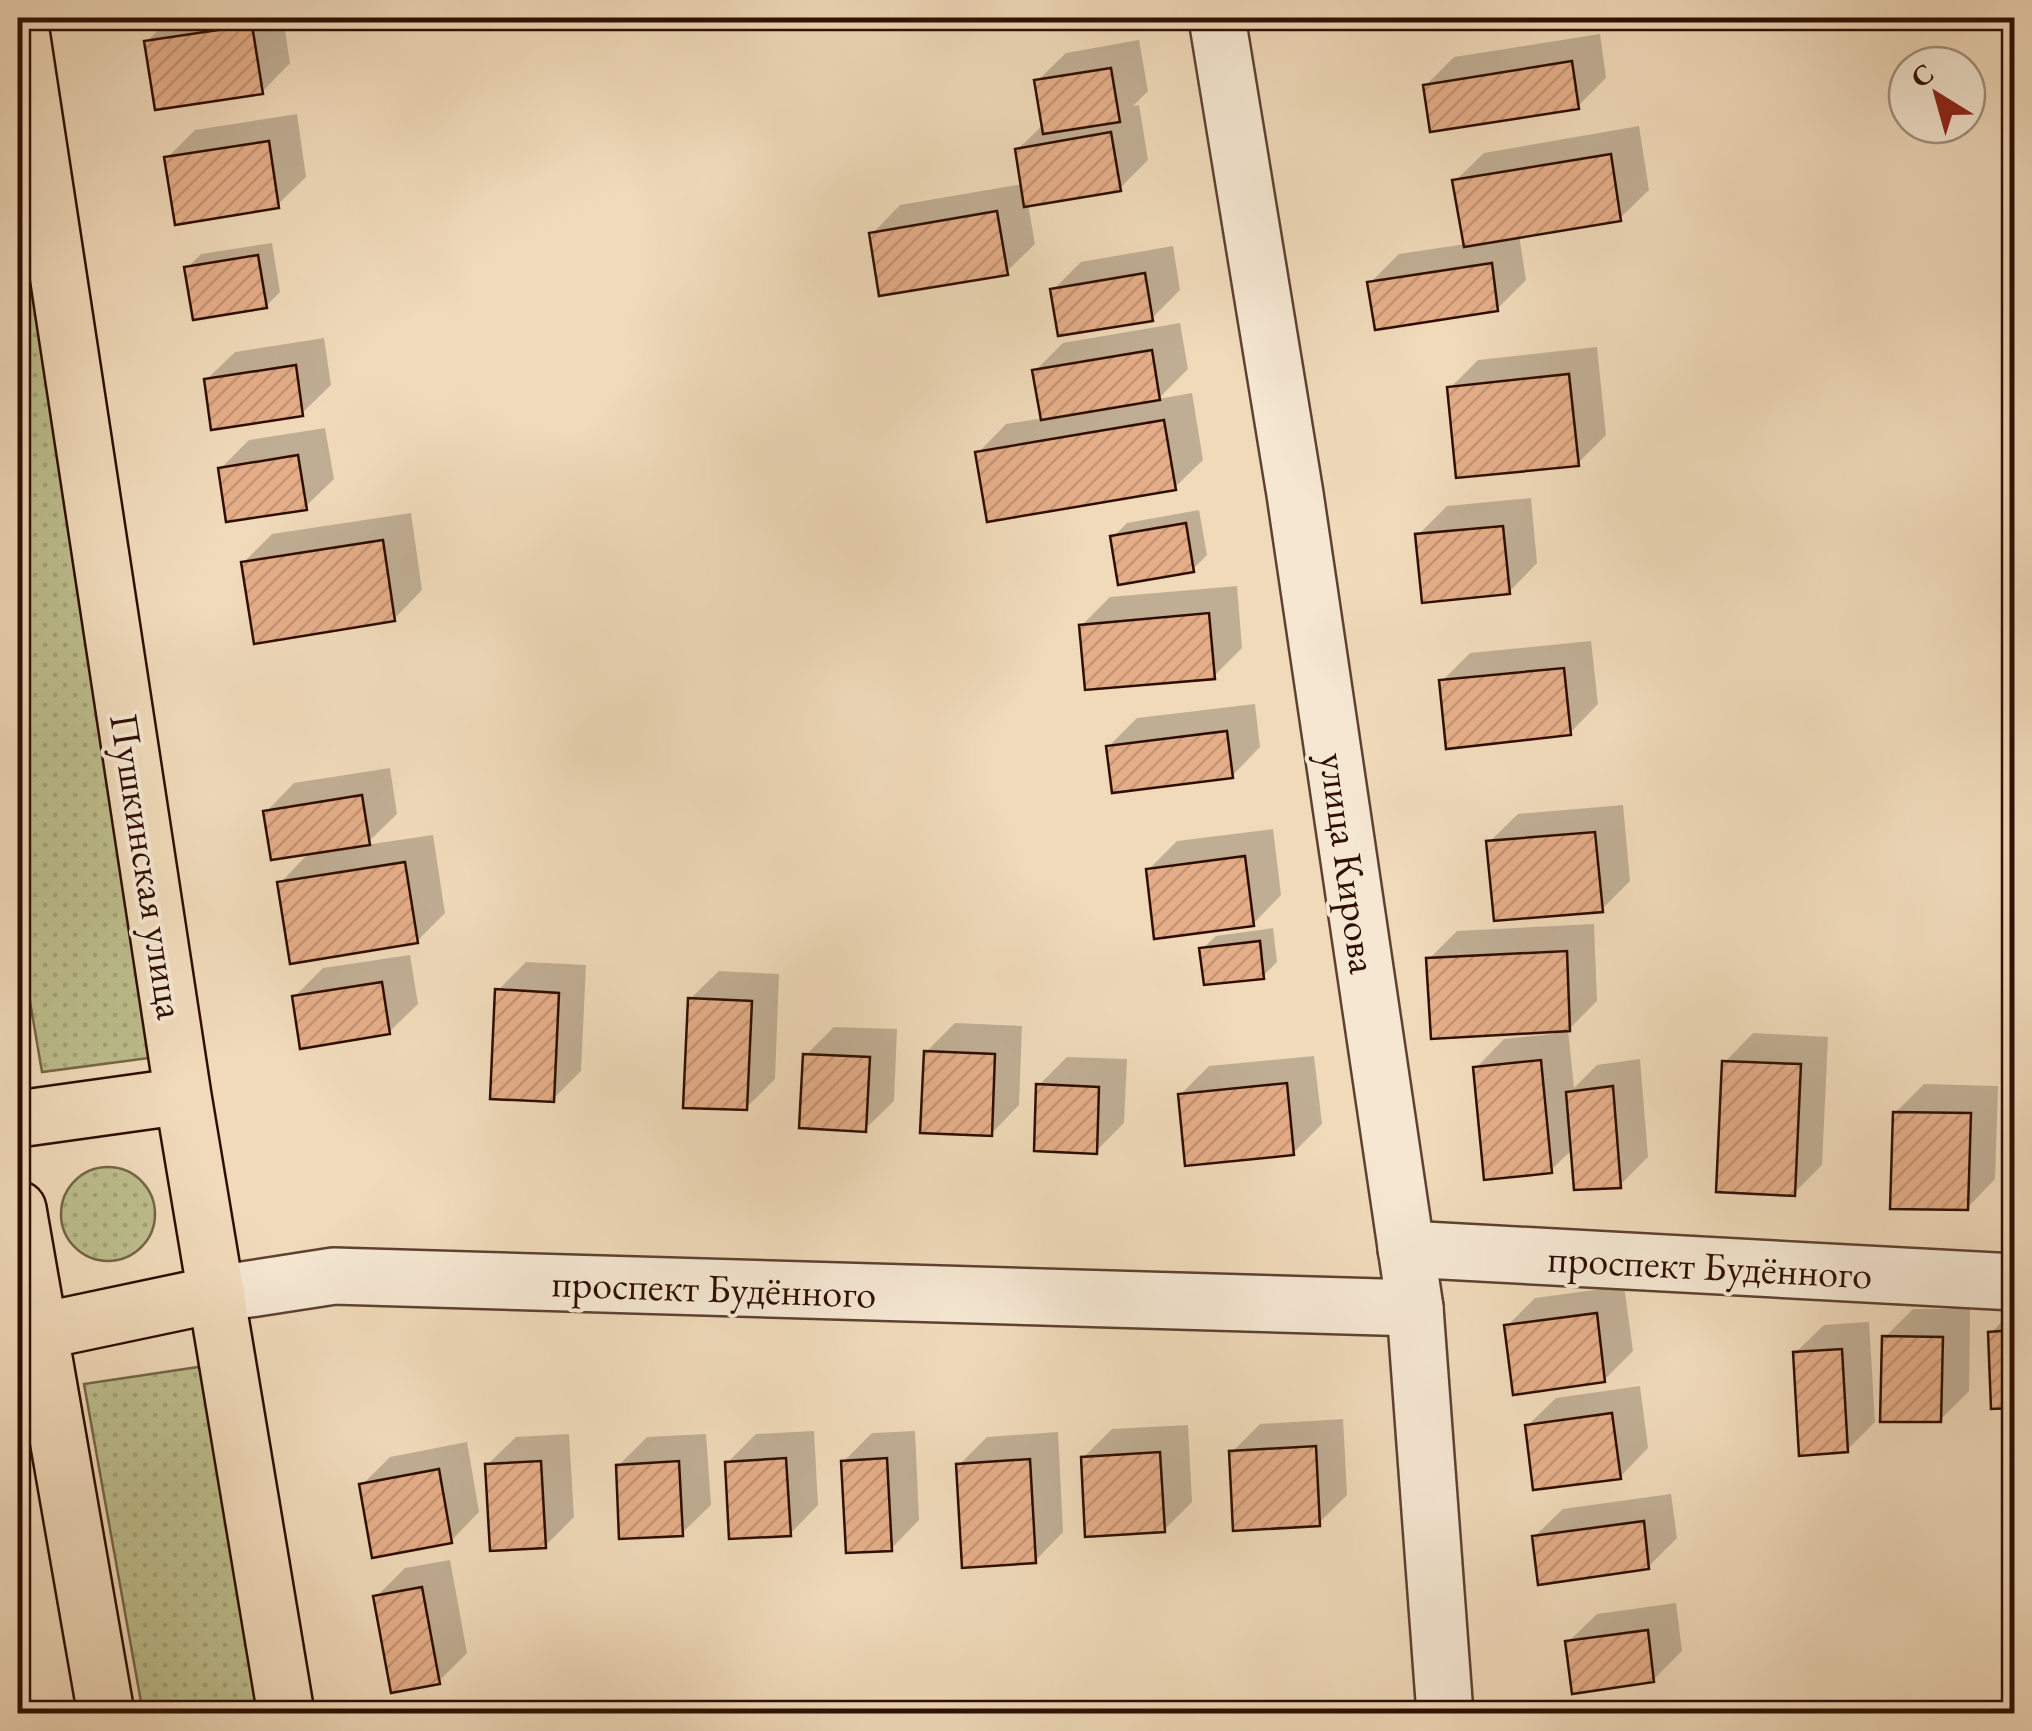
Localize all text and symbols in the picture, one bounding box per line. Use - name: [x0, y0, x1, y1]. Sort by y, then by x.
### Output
- north arrow: [1887, 45, 1987, 145]
- text: С: [1903, 55, 1941, 95]
- street label: Пушкинская улица: [98, 709, 198, 1023]
- street label: улица Кирова: [1308, 749, 1390, 977]
- street label: проспект Будённого: [1546, 1232, 1874, 1300]
- street label: проспект Будённого: [551, 1256, 877, 1320]

